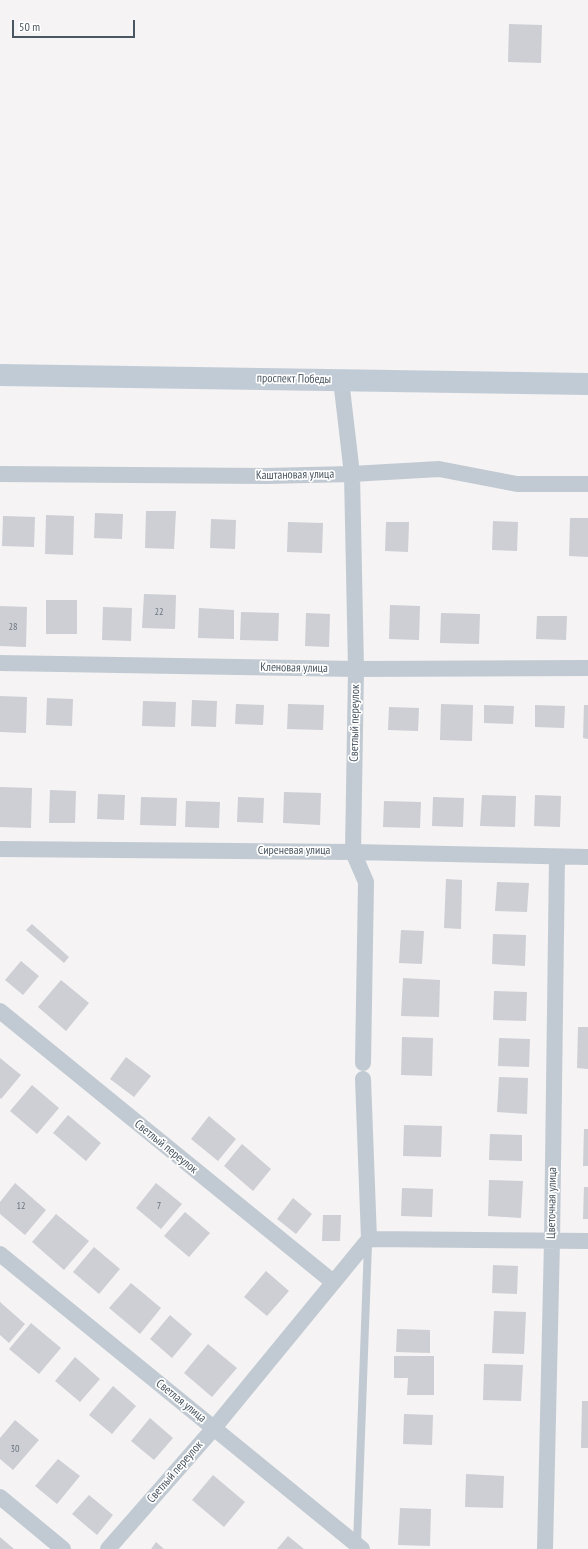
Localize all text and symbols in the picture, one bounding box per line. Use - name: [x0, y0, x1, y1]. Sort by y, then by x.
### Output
- scale bar: [14, 12, 137, 38]
- text: 50 m: [19, 19, 40, 34]
- street label: проспект Победы: [257, 371, 331, 387]
- street label: Каштановая улица: [256, 467, 334, 483]
- house number: 22: [155, 606, 163, 618]
- house number: 28: [9, 621, 17, 633]
- street label: Кленовая улица: [260, 660, 328, 676]
- street label: Светлый переулок: [347, 684, 363, 762]
- street label: Сиреневая улица: [258, 844, 330, 858]
- street label: Светлый переулок: [131, 1117, 201, 1177]
- street label: Цветочная улица: [544, 1167, 560, 1239]
- house number: 12: [17, 1200, 25, 1212]
- house number: 7: [157, 1200, 161, 1212]
- street label: Светлая улица: [153, 1376, 209, 1426]
- street label: Светлый переулок: [144, 1438, 206, 1506]
- house number: 30: [11, 1443, 19, 1455]

